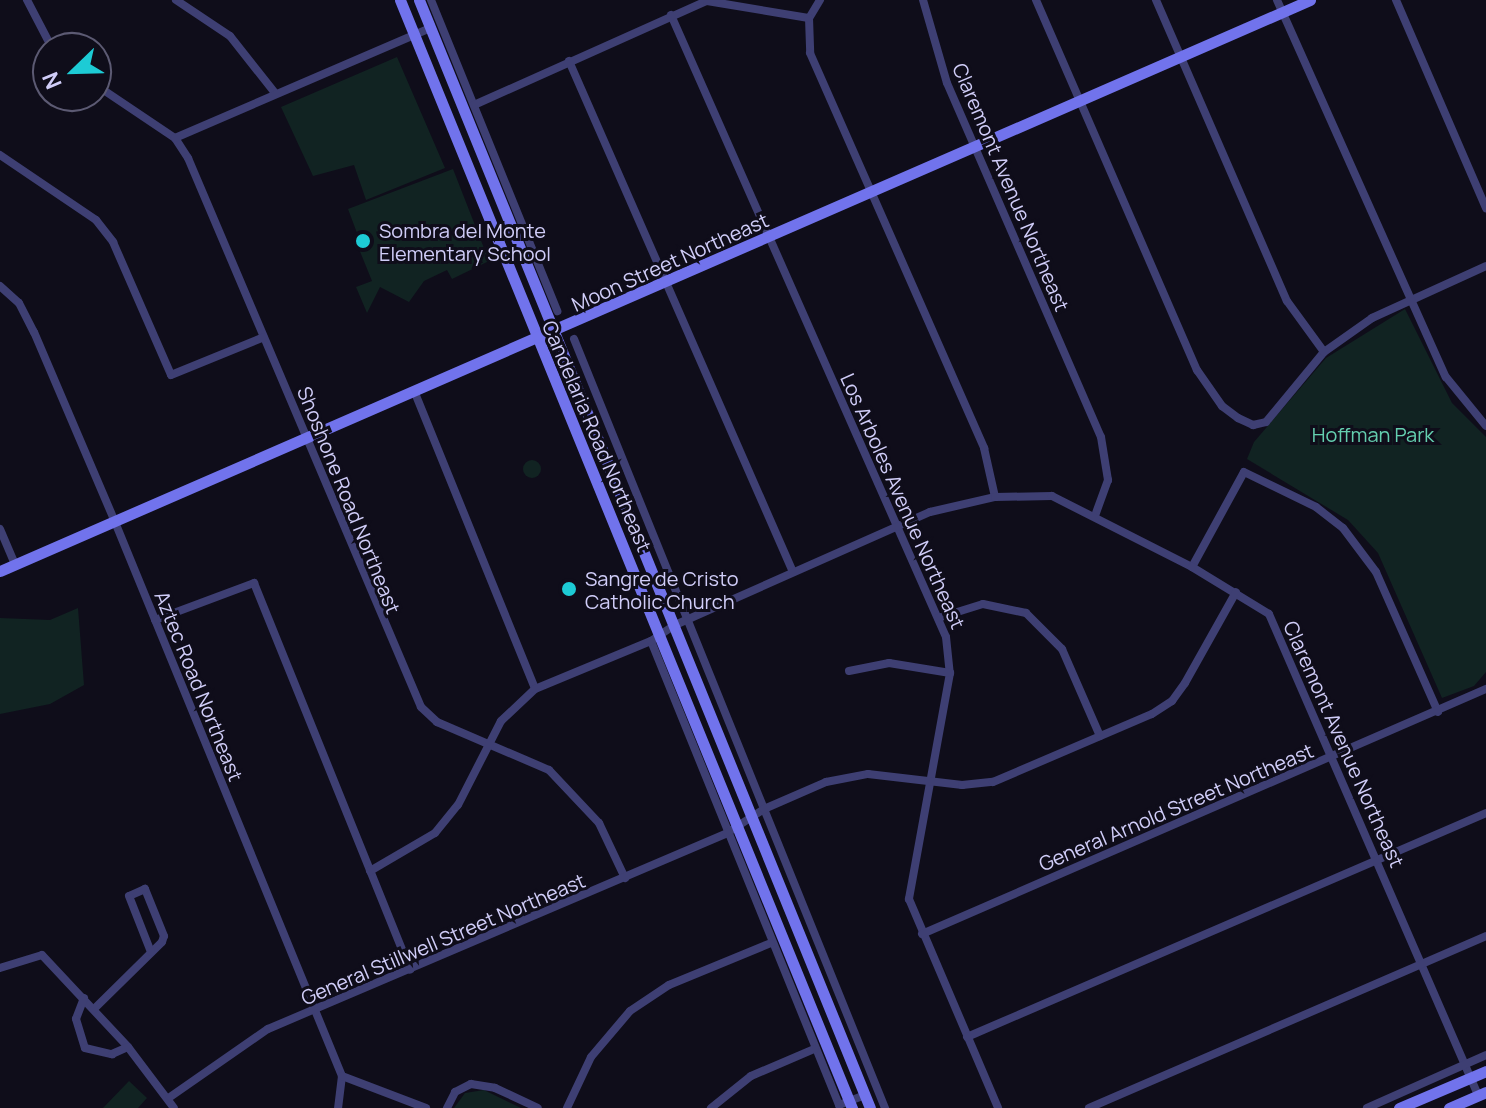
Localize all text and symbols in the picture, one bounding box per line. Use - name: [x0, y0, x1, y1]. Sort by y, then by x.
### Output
- north arrow: [32, 32, 112, 112]
- street label: Claremont Avenue Northeast: [948, 59, 1074, 315]
- text: N: [35, 67, 69, 94]
- street label: Moon Street Northeast: [568, 208, 772, 316]
- place label: Sombra del Monte Elementary School: [379, 218, 551, 265]
- marker: Sombra del Monte Elementary School: [354, 232, 372, 250]
- street label: Candelaria Road Northeast: [537, 317, 657, 555]
- street label: Los Arboles Avenue Northeast: [836, 370, 970, 632]
- street label: Shoshone Road Northeast: [292, 383, 406, 617]
- park label: Hoffman Park: [1312, 422, 1434, 446]
- place label: Sangre de Cristo Catholic Church: [585, 566, 739, 613]
- marker: Sangre de Cristo Catholic Church: [560, 580, 578, 598]
- street label: Aztec Road Northeast: [150, 588, 248, 784]
- street label: Claremont Avenue Northeast: [1279, 617, 1409, 871]
- street label: General Arnold Street Northeast: [1035, 738, 1317, 876]
- street label: General Stillwell Street Northeast: [297, 868, 589, 1010]

